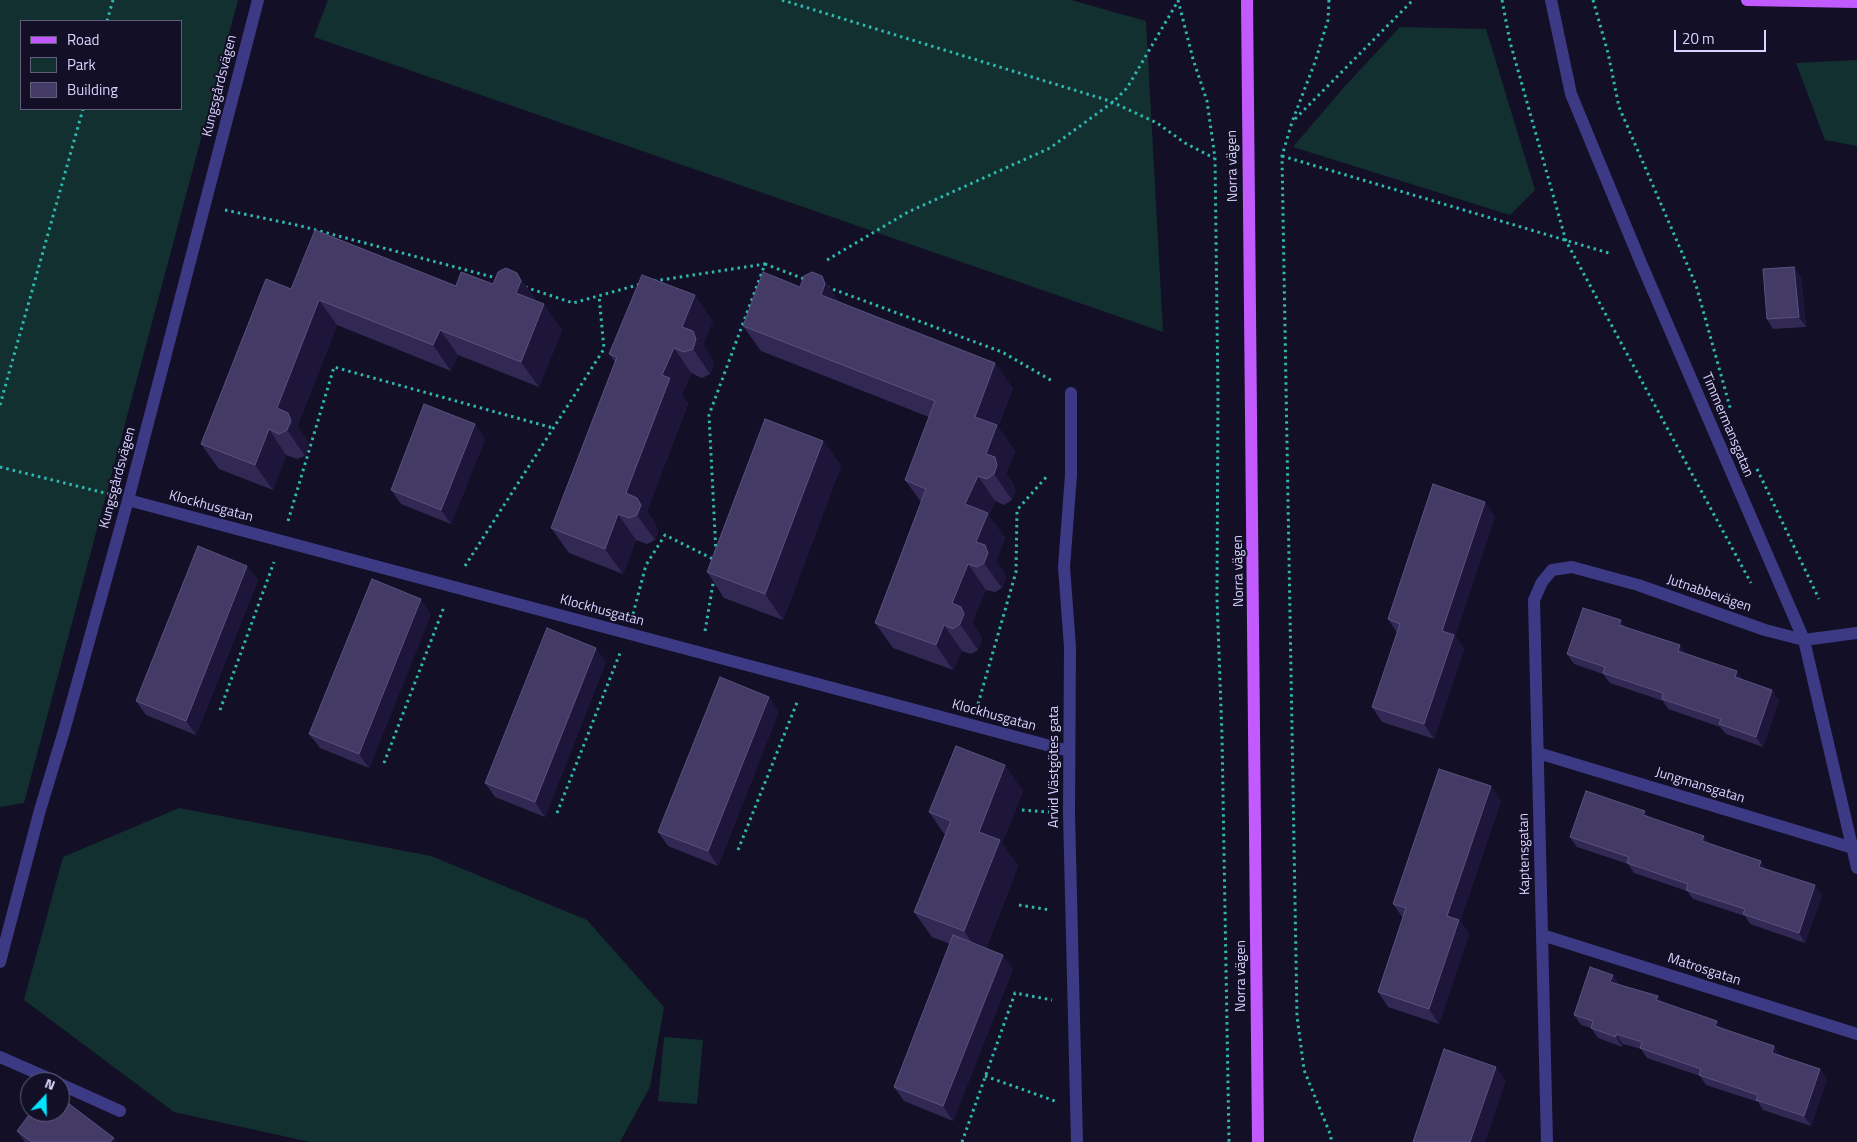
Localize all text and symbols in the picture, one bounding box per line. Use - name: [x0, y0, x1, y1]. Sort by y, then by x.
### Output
- legend: [20, 20, 182, 110]
- scale bar: [1677, 20, 1770, 52]
- text: 20 m: [1682, 27, 1715, 50]
- text: Road: [67, 28, 99, 51]
- street label: Kungsgårdsvägen: [199, 33, 241, 139]
- text: Park: [67, 53, 96, 76]
- text: Building: [67, 78, 118, 101]
- street label: Norra vägen: [1224, 130, 1242, 202]
- street label: Timmermansgatan: [1697, 370, 1757, 480]
- street label: Kungsgårdsvägen: [96, 425, 140, 531]
- street label: Klockhusgatan: [167, 488, 255, 526]
- street label: Norra vägen: [1230, 535, 1248, 607]
- street label: Jutnabbevägen: [1665, 572, 1753, 616]
- street label: Klockhusgatan: [558, 592, 646, 630]
- street label: Klockhusgatan: [950, 697, 1038, 735]
- street label: Arvid Västgötes gata: [1047, 706, 1063, 828]
- street label: Jungmansgatan: [1653, 764, 1747, 808]
- street label: Kaptensgatan: [1516, 813, 1534, 895]
- street label: Norra vägen: [1234, 940, 1250, 1012]
- street label: Matrosgatan: [1665, 950, 1743, 990]
- north arrow: [20, 1072, 70, 1122]
- text: N: [42, 1072, 58, 1095]

